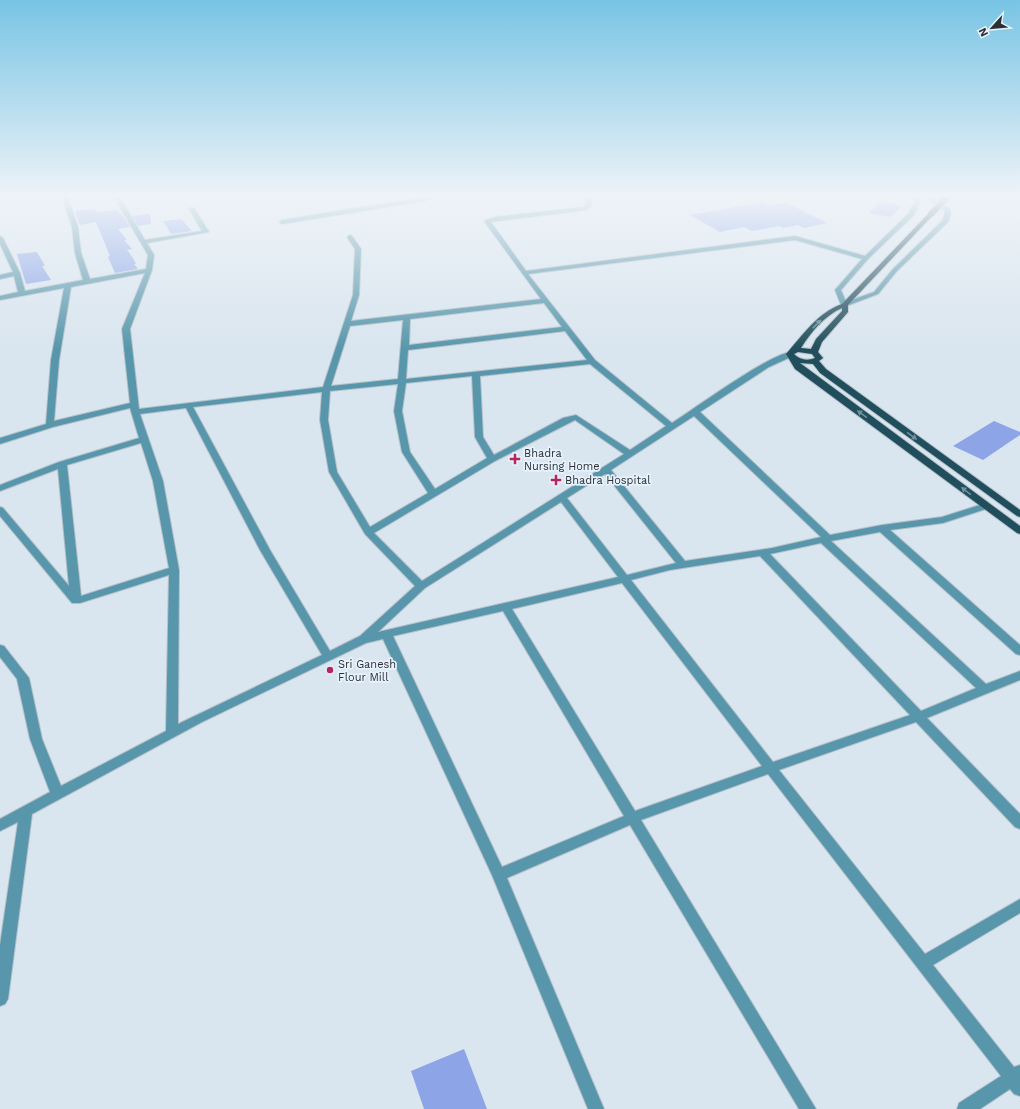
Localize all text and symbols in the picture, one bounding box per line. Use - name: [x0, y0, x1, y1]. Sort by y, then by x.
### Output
- north arrow: [972, 8, 1012, 48]
- text: N: [976, 26, 991, 39]
- one-way arrow: [812, 319, 822, 328]
- one-way arrow: [857, 410, 867, 418]
- one-way arrow: [906, 432, 917, 440]
- place label: Bhadra Nursing Home: [524, 447, 600, 473]
- marker: Bhadra Nursing Home: [509, 453, 521, 465]
- marker: Bhadra Hospital: [550, 474, 562, 486]
- place label: Bhadra Hospital: [565, 474, 651, 487]
- one-way arrow: [961, 487, 972, 495]
- place label: Sri Ganesh Flour Mill: [338, 658, 396, 684]
- marker: Sri Ganesh Flour Mill: [325, 665, 335, 675]

